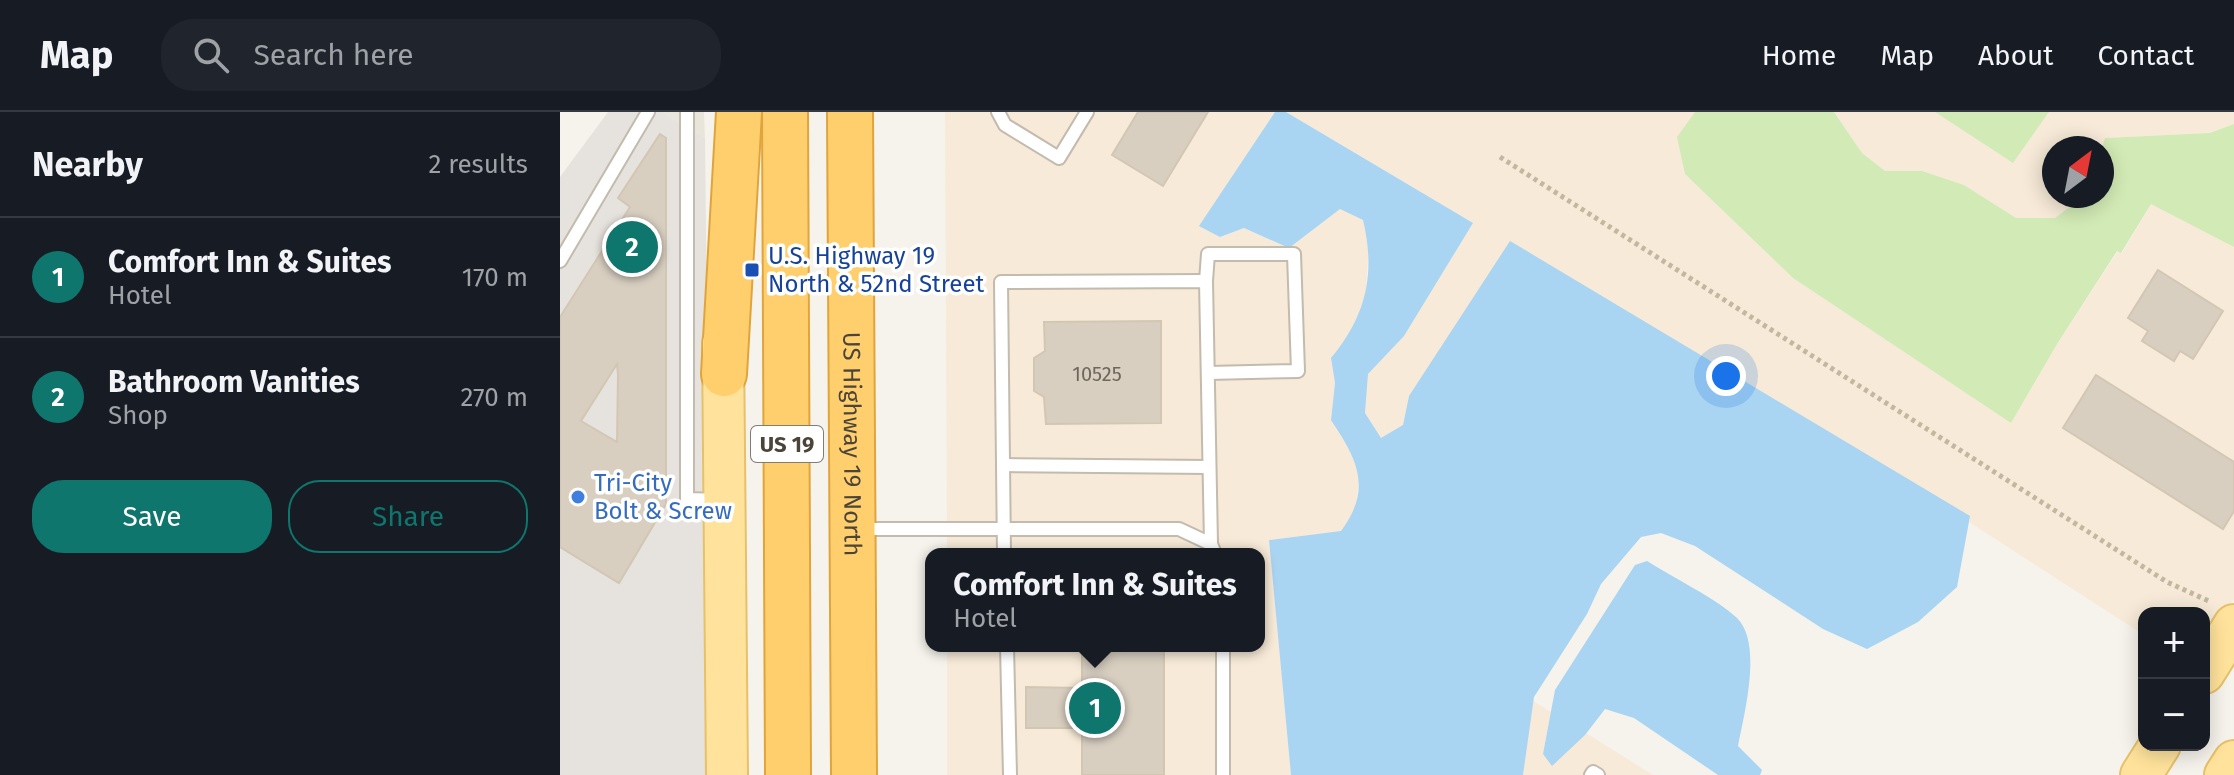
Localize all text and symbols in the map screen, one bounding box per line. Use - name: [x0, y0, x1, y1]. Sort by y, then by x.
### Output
- search box: [161, 19, 721, 91]
- text: Map: [40, 32, 113, 78]
- icon: search: [189, 33, 233, 77]
- text: Search here: [253, 37, 414, 73]
- text: Home: [1762, 39, 1836, 72]
- text: Map: [1880, 39, 1934, 72]
- text: About: [1978, 39, 2053, 72]
- text: Contact: [2097, 39, 2194, 72]
- north arrow: [2042, 136, 2114, 208]
- text: Nearby: [32, 144, 143, 185]
- text: 2 results: [428, 149, 528, 180]
- pin: 2: [606, 217, 658, 277]
- place label: U.S. Highway 19 North & 52nd Street: [768, 242, 984, 298]
- text: Comfort Inn & Suites: [108, 244, 391, 280]
- marker: U.S. Highway 19 North & 52nd Street: [743, 261, 761, 279]
- text: 1: [52, 262, 64, 293]
- text: 170 m: [462, 262, 528, 293]
- text: Hotel: [108, 280, 172, 311]
- street label: US Highway 19 North: [837, 332, 867, 556]
- your location: [1706, 356, 1746, 396]
- house number: 10525: [1072, 362, 1122, 386]
- text: Bathroom Vanities: [108, 364, 360, 400]
- text: 2: [51, 382, 65, 413]
- text: 270 m: [460, 382, 528, 413]
- text: Shop: [108, 400, 168, 431]
- road number: US 19: [751, 426, 823, 462]
- place label: Tri-City Bolt & Screw: [594, 469, 732, 525]
- button: Save: [32, 480, 272, 553]
- button: Share: [288, 480, 528, 553]
- marker: Tri-City Bolt & Screw: [569, 488, 587, 506]
- popup: [925, 548, 1265, 652]
- text: Comfort Inn & Suites: [953, 567, 1237, 603]
- text: Hotel: [953, 603, 1017, 634]
- map controls: [2138, 607, 2210, 751]
- button: +: [2138, 607, 2210, 679]
- pin: 1: [1069, 678, 1121, 738]
- button: −: [2138, 679, 2210, 751]

